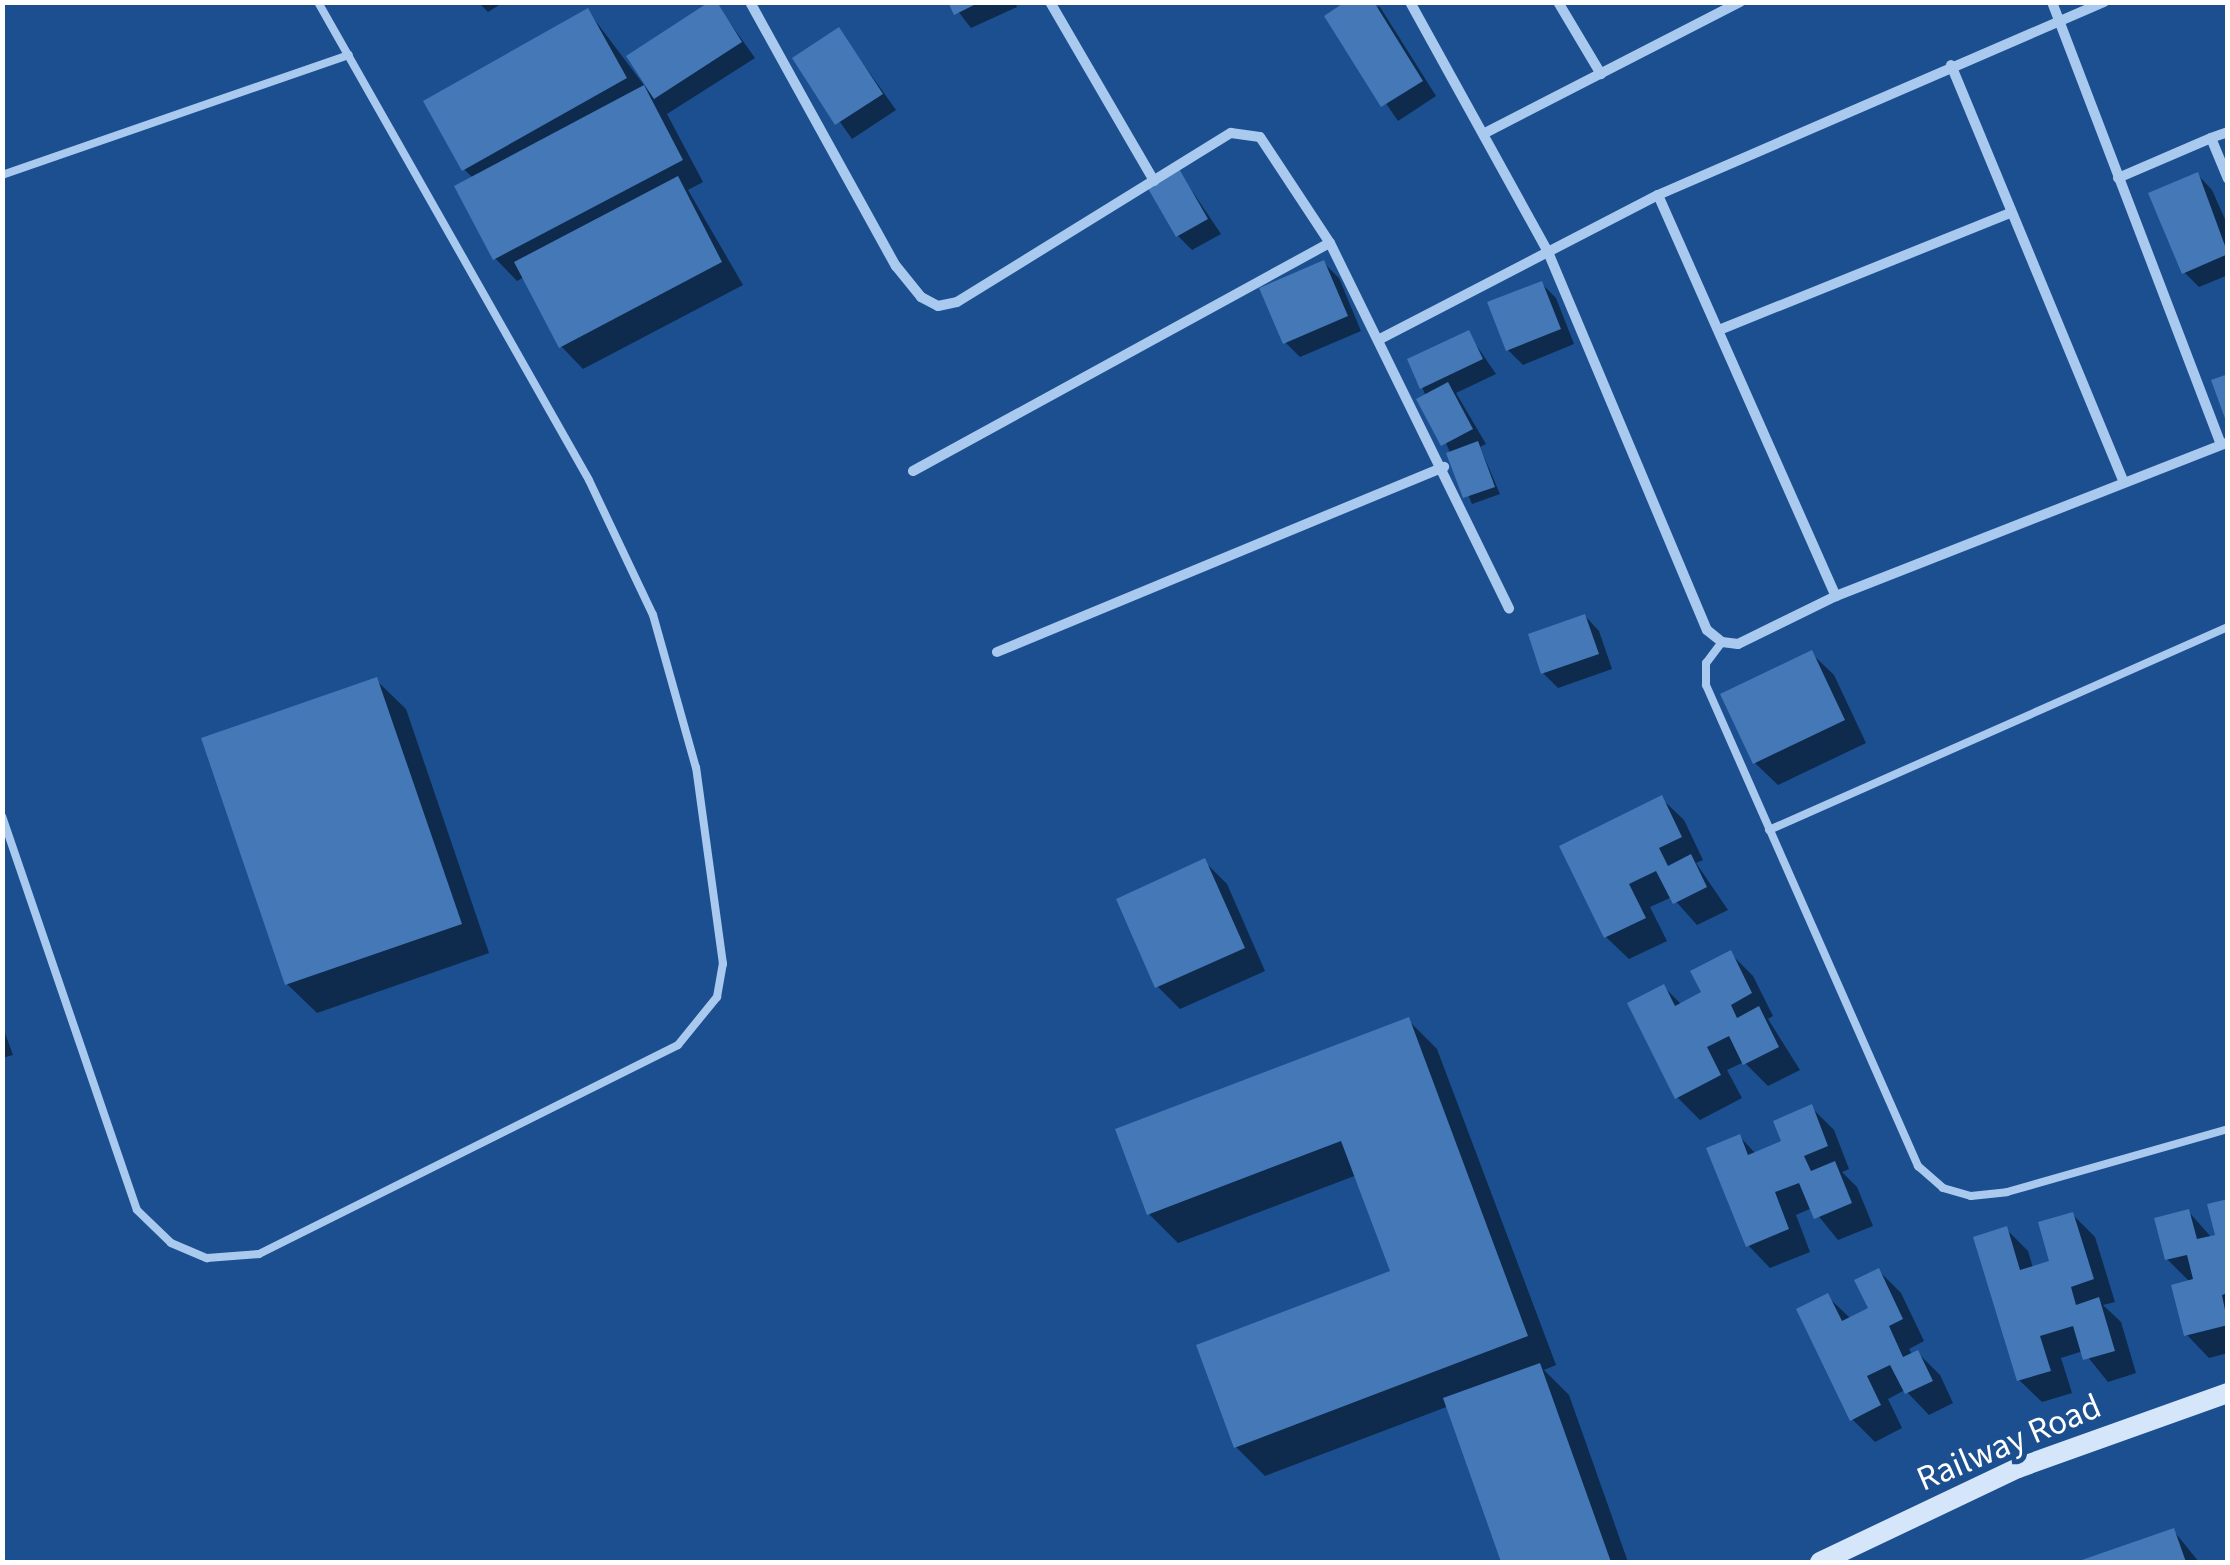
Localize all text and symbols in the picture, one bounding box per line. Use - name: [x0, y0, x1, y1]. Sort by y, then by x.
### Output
- street label: Railway Road: [1911, 1385, 2107, 1501]

